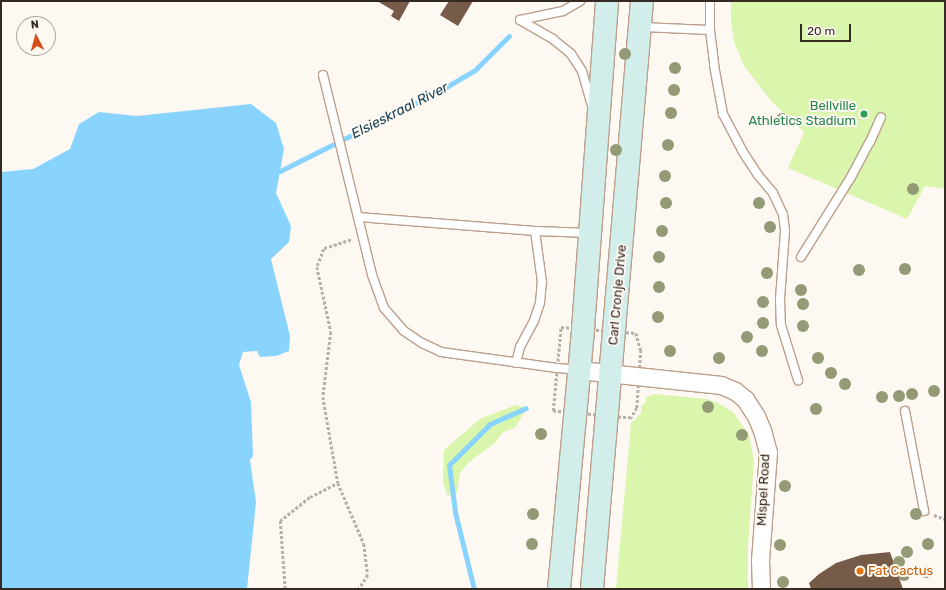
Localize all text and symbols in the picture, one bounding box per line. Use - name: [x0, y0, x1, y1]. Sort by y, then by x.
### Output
- north arrow: [16, 16, 56, 56]
- scale bar: [802, 16, 853, 42]
- text: N: [30, 18, 39, 31]
- text: 20 m: [807, 24, 835, 38]
- water label: Elsieskraal River: [349, 79, 451, 143]
- place label: Bellville Athletics Stadium: [748, 99, 856, 130]
- marker: Bellville Athletics Stadium: [859, 109, 869, 119]
- street label: Carl Cronje Drive: [606, 244, 630, 346]
- street label: Mispel Road: [754, 454, 774, 526]
- place label: Fat Cactus: [868, 563, 933, 579]
- marker: Fat Cactus: [855, 566, 865, 576]

